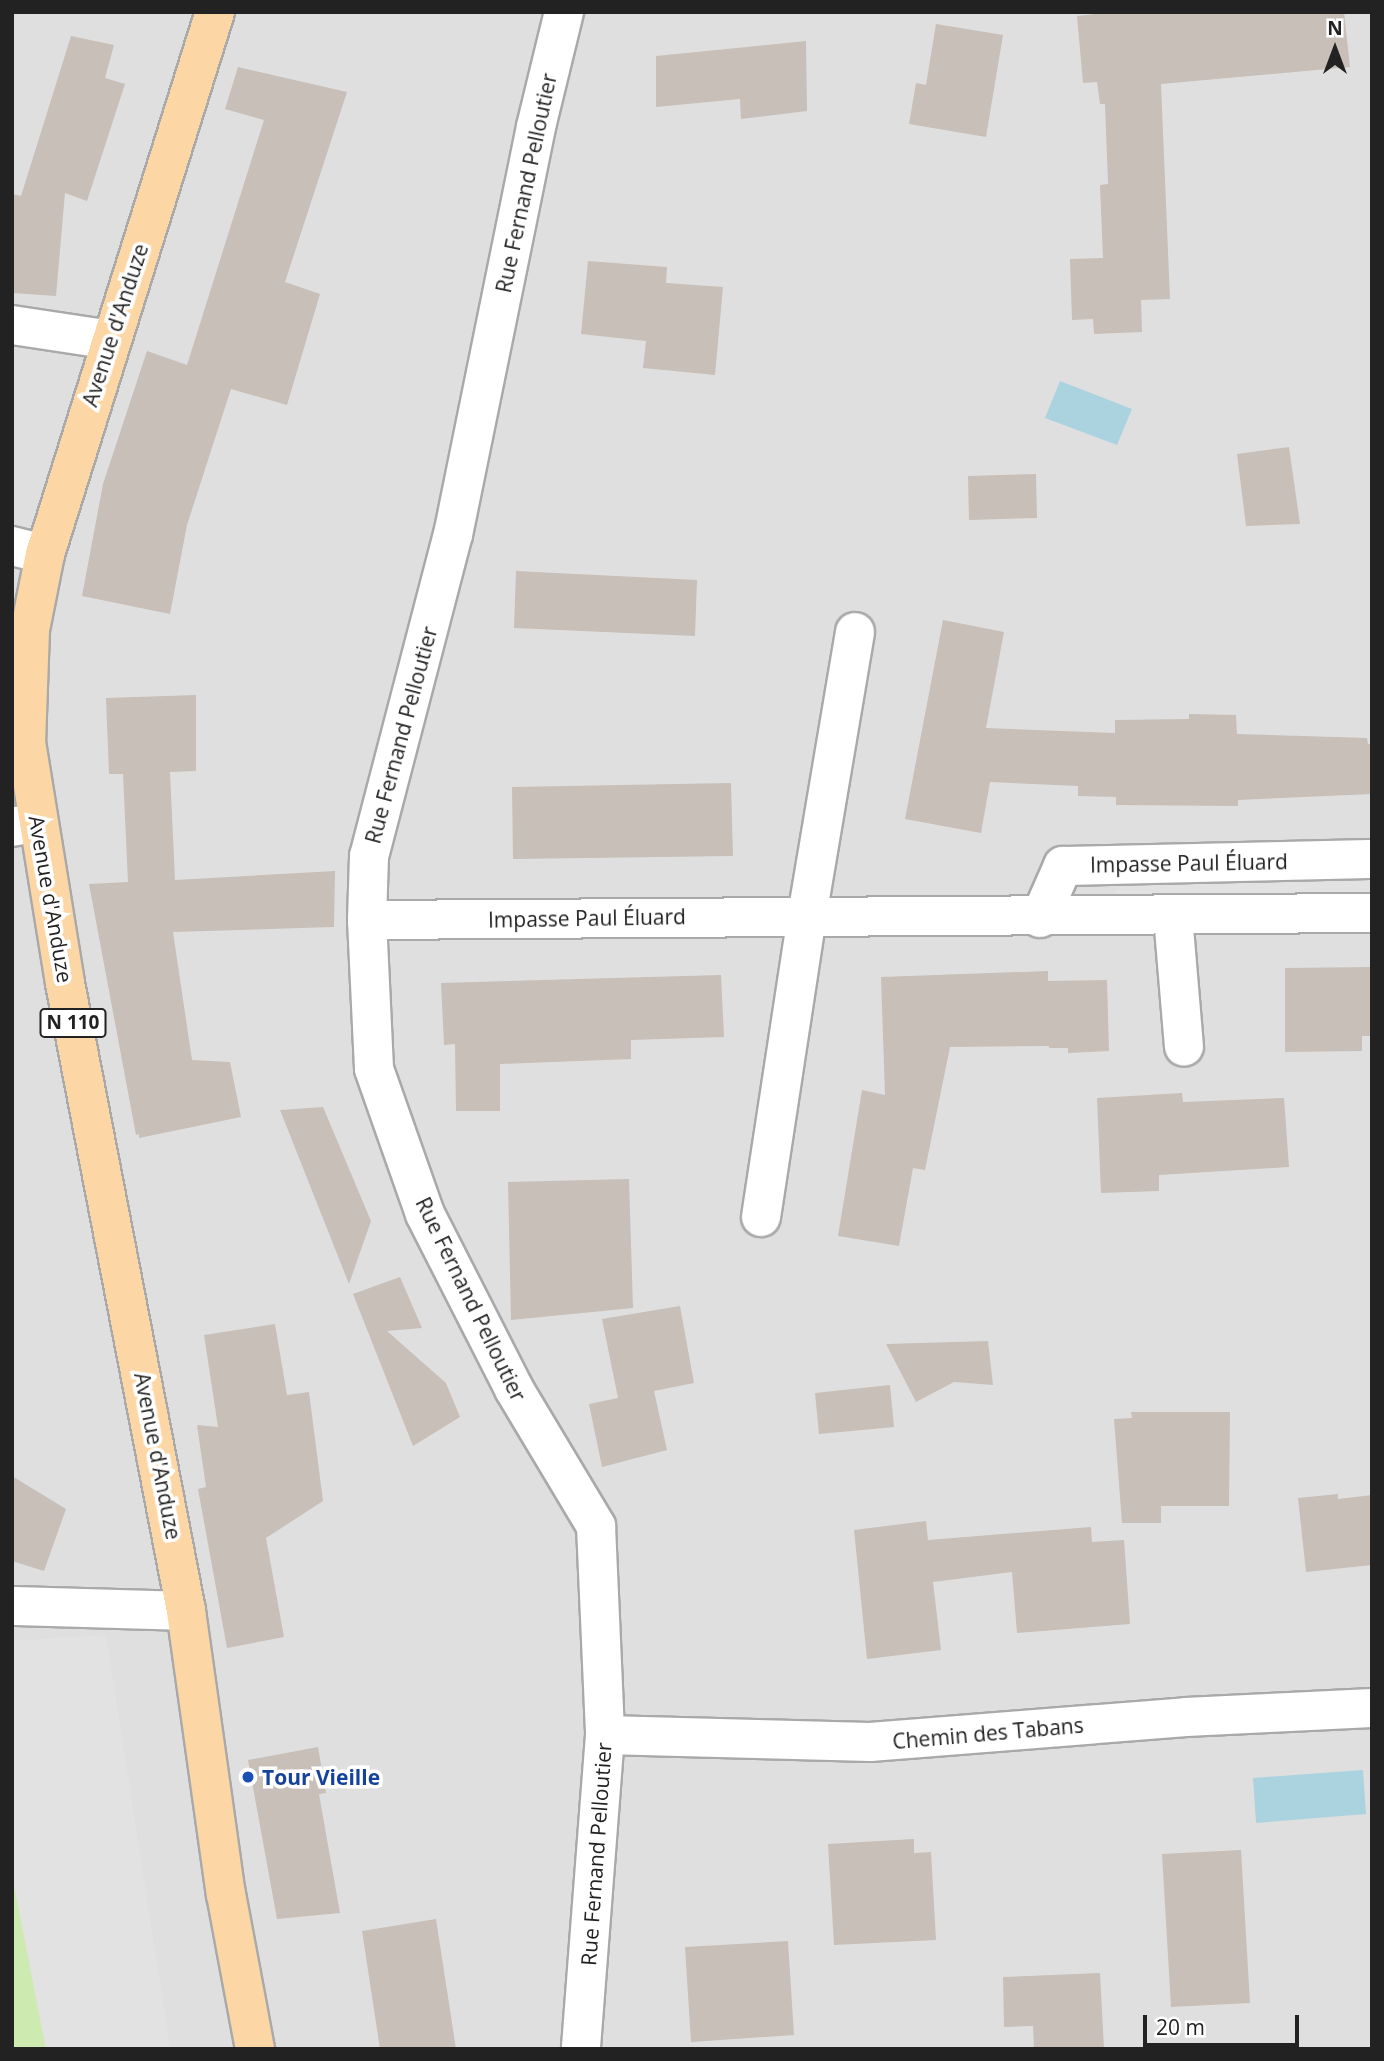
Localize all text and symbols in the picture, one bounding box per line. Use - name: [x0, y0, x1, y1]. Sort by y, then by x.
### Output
- north arrow: [1300, 14, 1370, 84]
- text: N: [1327, 15, 1343, 41]
- street label: Rue Fernand Pelloutier: [490, 71, 562, 295]
- street label: Avenue d'Anduze: [77, 240, 153, 410]
- street label: Rue Fernand Pelloutier: [360, 624, 442, 846]
- street label: Avenue d'Anduze: [24, 813, 78, 985]
- street label: Impasse Paul Éluard: [1090, 849, 1288, 877]
- street label: Impasse Paul Éluard: [488, 904, 686, 932]
- road number: N 110: [38, 1007, 108, 1038]
- street label: Rue Fernand Pelloutier: [411, 1193, 531, 1405]
- street label: Avenue d'Anduze: [129, 1370, 187, 1542]
- street label: Chemin des Tabans: [891, 1712, 1085, 1754]
- street label: Rue Fernand Pelloutier: [576, 1742, 616, 1966]
- place label: Tour Vieille: [262, 1764, 380, 1790]
- marker: Tour Vieille: [240, 1769, 256, 1785]
- scale bar: [1146, 2002, 1302, 2046]
- text: 20 m: [1156, 2013, 1205, 2041]

